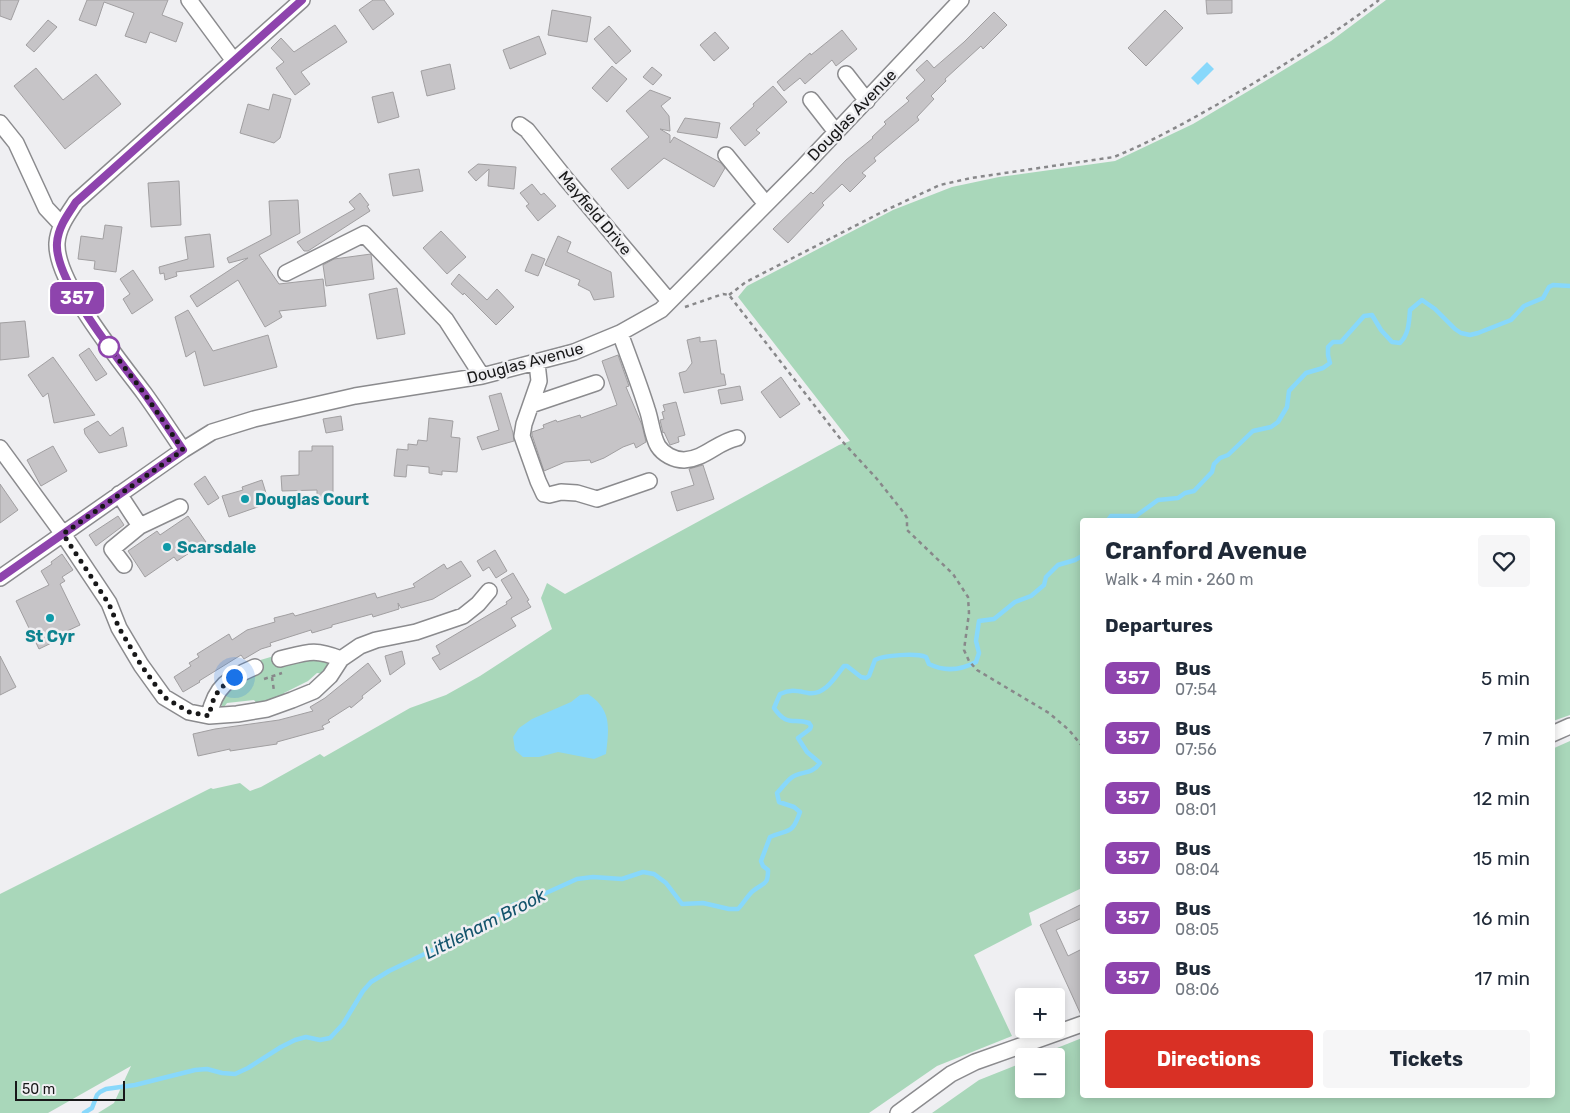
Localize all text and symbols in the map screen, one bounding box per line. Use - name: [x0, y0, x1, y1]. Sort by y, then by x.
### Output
- street label: Douglas Avenue: [804, 65, 900, 165]
- street label: Mayfield Drive: [554, 167, 636, 259]
- line badge: 357: [48, 282, 106, 314]
- text: 357: [60, 287, 94, 309]
- unlabelled marker: [98, 336, 120, 358]
- street label: Douglas Avenue: [465, 338, 585, 388]
- place label: Douglas Court: [255, 490, 369, 509]
- marker: Douglas Court: [239, 493, 251, 505]
- button: heart: [1478, 535, 1530, 587]
- text: Cranford Avenue: [1105, 537, 1307, 565]
- place label: Scarsdale: [177, 538, 256, 557]
- marker: Scarsdale: [161, 541, 173, 553]
- text: Walk · 4 min · 260 m: [1105, 570, 1254, 589]
- marker: St Cyr: [44, 612, 56, 624]
- text: Departures: [1105, 614, 1213, 637]
- place label: St Cyr: [25, 627, 75, 646]
- text: Bus: [1175, 657, 1211, 680]
- your location: [222, 665, 247, 690]
- text: 357: [1116, 667, 1149, 689]
- text: 5 min: [1481, 667, 1530, 690]
- text: 07:54: [1175, 680, 1217, 699]
- text: Bus: [1175, 717, 1211, 740]
- text: 357: [1116, 727, 1149, 749]
- text: 7 min: [1483, 727, 1530, 750]
- text: 07:56: [1175, 740, 1217, 759]
- text: Bus: [1175, 777, 1211, 800]
- text: 357: [1116, 787, 1149, 809]
- text: 12 min: [1473, 787, 1530, 810]
- text: 08:01: [1175, 800, 1216, 819]
- text: Bus: [1175, 837, 1211, 860]
- text: 357: [1116, 847, 1149, 869]
- text: 15 min: [1473, 847, 1530, 870]
- text: 08:04: [1175, 860, 1220, 879]
- water label: Littleham Brook: [421, 884, 550, 964]
- text: Bus: [1175, 897, 1211, 920]
- text: 357: [1116, 907, 1149, 929]
- text: 16 min: [1473, 907, 1530, 930]
- text: 08:05: [1175, 920, 1219, 939]
- text: Bus: [1175, 957, 1211, 980]
- text: 357: [1116, 967, 1149, 989]
- text: 17 min: [1474, 967, 1530, 990]
- text: 08:06: [1175, 980, 1219, 999]
- map controls: [1015, 988, 1065, 1098]
- button: +: [1015, 988, 1065, 1038]
- button: Directions: [1105, 1030, 1313, 1088]
- button: Tickets: [1323, 1030, 1530, 1088]
- button: −: [1015, 1048, 1065, 1098]
- scale bar: [15, 1078, 125, 1101]
- text: 50 m: [22, 1081, 55, 1098]

